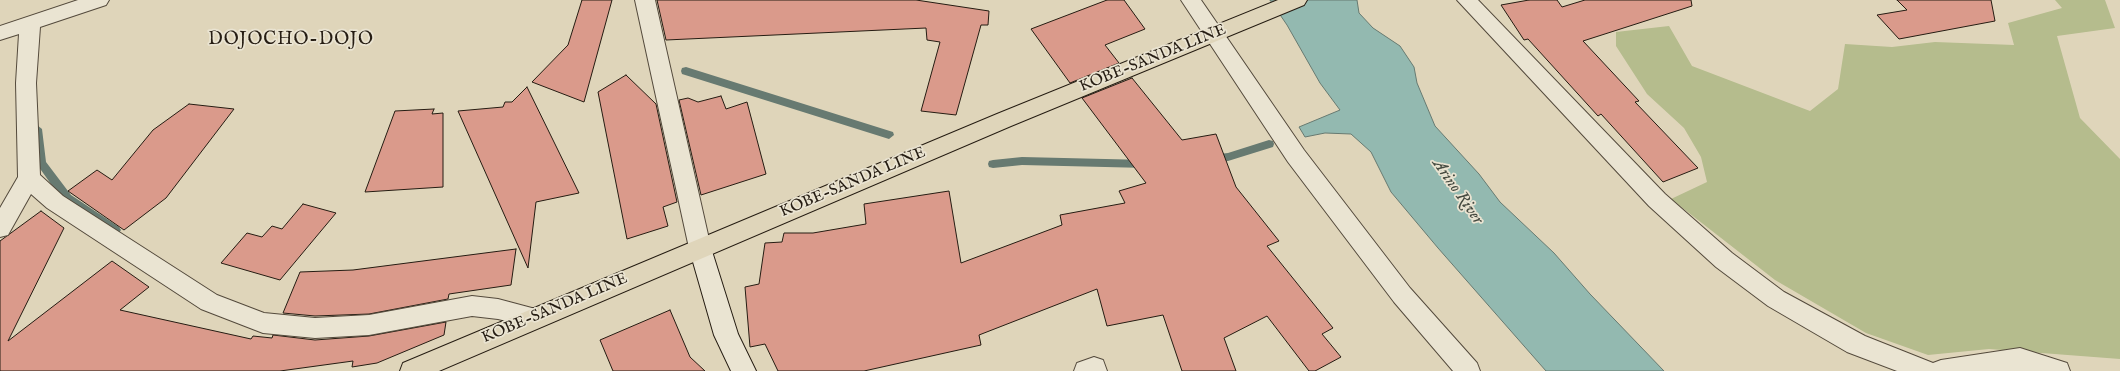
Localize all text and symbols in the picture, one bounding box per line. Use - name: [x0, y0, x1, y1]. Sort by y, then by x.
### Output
- street label: KOBE-SANDA LINE: [1077, 21, 1229, 97]
- district label: DOJOCHO-DOJO: [208, 29, 374, 51]
- street label: KOBE-SANDA LINE: [777, 144, 929, 222]
- water label: Arino River: [1427, 155, 1487, 229]
- street label: KOBE-SANDA LINE: [479, 270, 631, 348]

